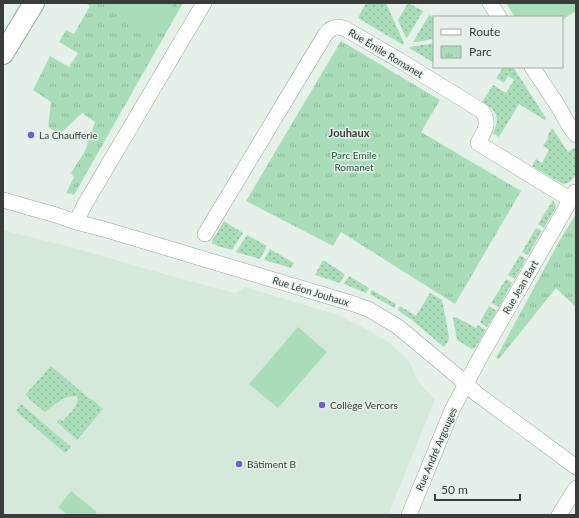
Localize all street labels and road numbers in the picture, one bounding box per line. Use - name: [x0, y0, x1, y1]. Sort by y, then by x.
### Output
- street label: Rue Émile Romanet: [346, 26, 426, 80]
- street label: Rue Jean Bart: [500, 258, 540, 316]
- street label: Rue Léon Jouhaux: [271, 274, 351, 308]
- street label: Rue André Argouges: [413, 406, 459, 492]

